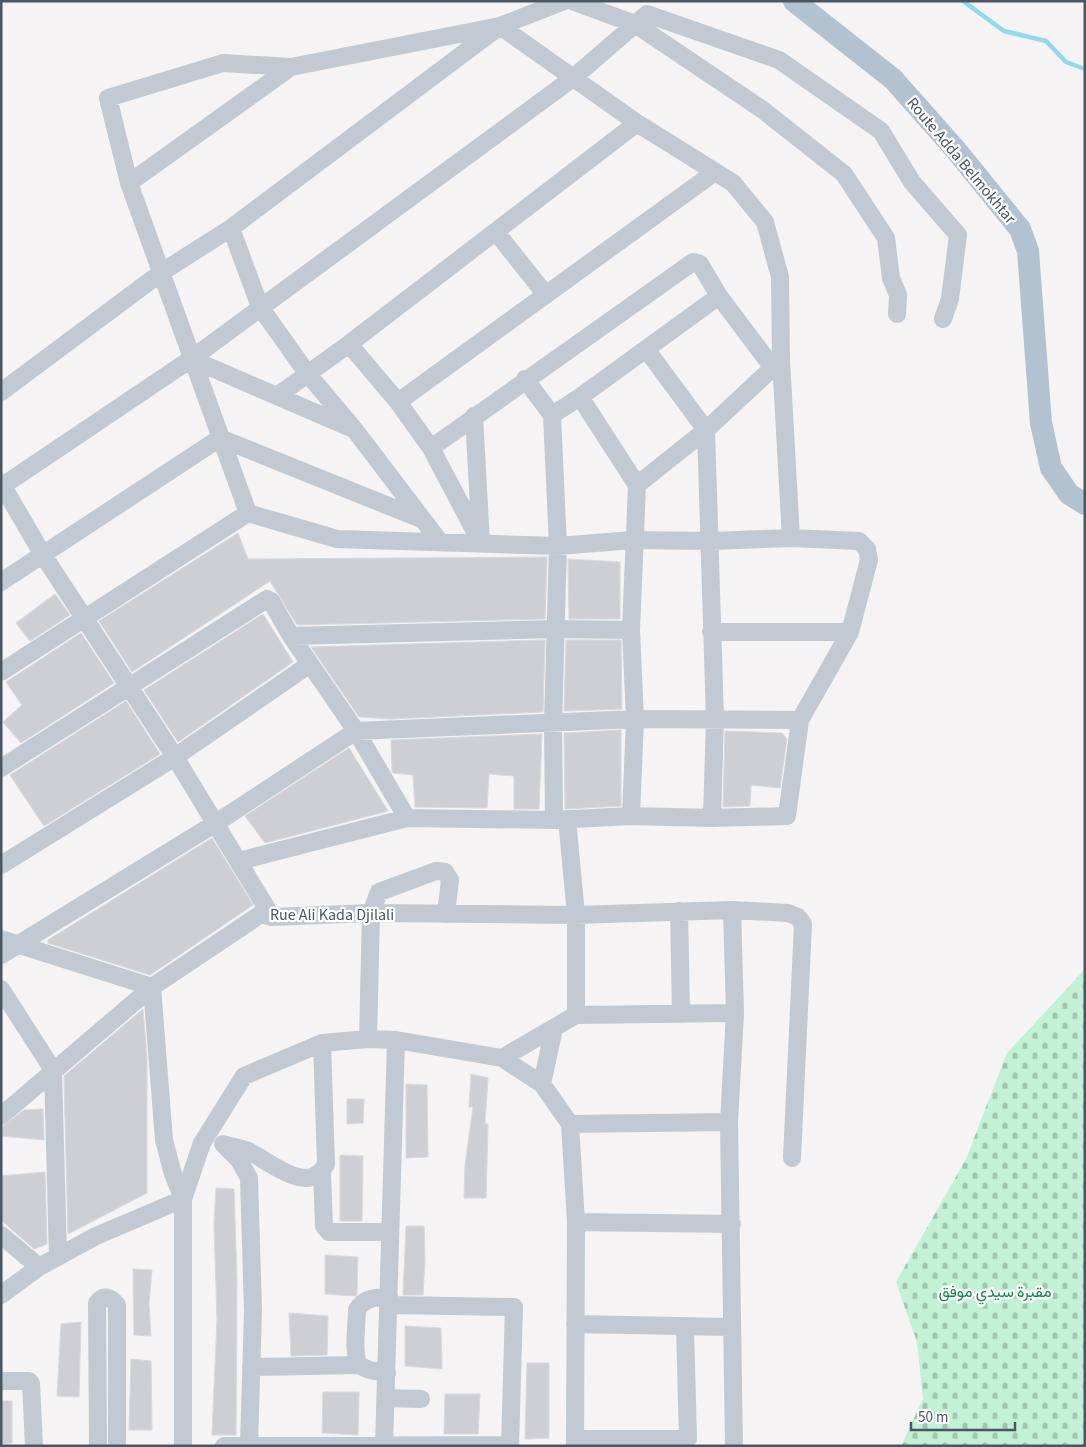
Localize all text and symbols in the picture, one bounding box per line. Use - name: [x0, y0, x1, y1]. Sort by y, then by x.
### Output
- street label: Route Adda Belmokhtar: [902, 93, 1021, 229]
- street label: Rue Ali Kada Djilali: [270, 904, 394, 926]
- park label: مقبرة سيدي موفق: [938, 1281, 1052, 1305]
- scale bar: [911, 1400, 1015, 1432]
- text: 50 m: [918, 1407, 948, 1428]

